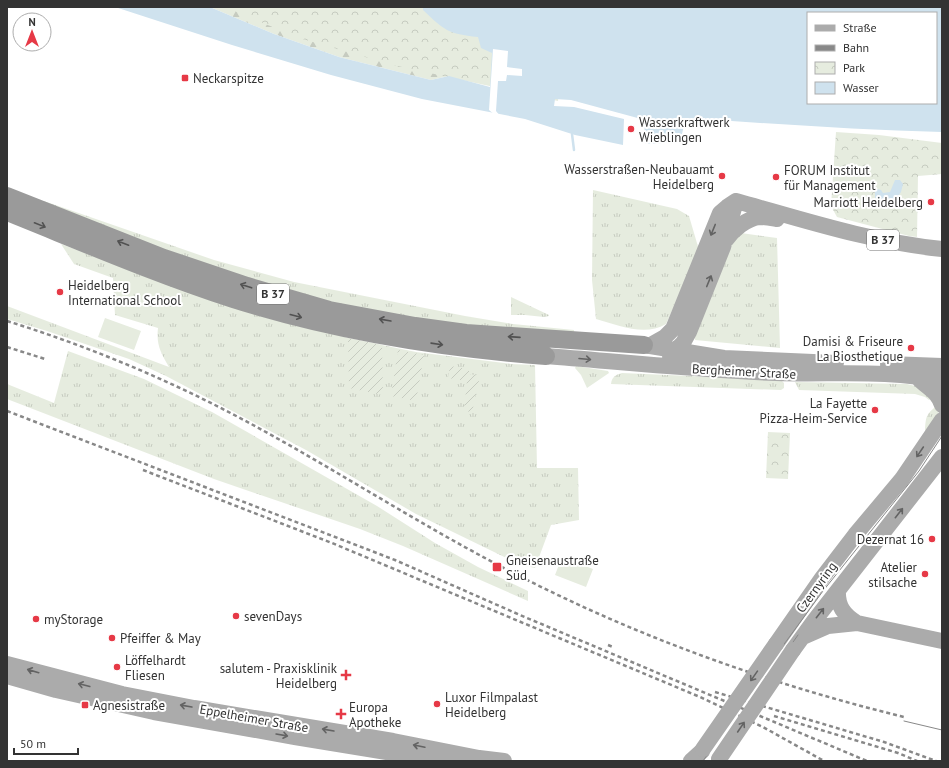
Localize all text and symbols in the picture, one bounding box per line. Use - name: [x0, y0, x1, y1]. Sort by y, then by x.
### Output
- north arrow: [12, 12, 52, 52]
- legend: [807, 12, 937, 104]
- text: N: [28, 15, 36, 29]
- text: Straße: [843, 20, 877, 35]
- text: Bahn: [843, 40, 869, 55]
- text: Park: [843, 60, 865, 75]
- place label: Neckarspitze: [193, 70, 264, 87]
- marker: Neckarspitze: [180, 73, 190, 83]
- text: Wasser: [843, 80, 879, 95]
- place label: Wasserkraftwerk Wieblingen: [639, 114, 731, 146]
- marker: Wasserkraftwerk Wieblingen: [626, 124, 636, 134]
- place label: Wasserstraßen-Neubauamt Heidelberg: [564, 161, 715, 193]
- place label: FORUM Institut für Management: [784, 162, 876, 194]
- marker: Wasserstraßen-Neubauamt Heidelberg: [717, 171, 727, 181]
- marker: FORUM Institut für Management: [771, 172, 781, 182]
- place label: Marriott Heidelberg: [813, 194, 923, 211]
- marker: Marriott Heidelberg: [926, 197, 936, 207]
- one-way arrow: [34, 222, 46, 230]
- one-way arrow: [709, 223, 717, 235]
- road number: B 37: [867, 230, 899, 250]
- one-way arrow: [117, 238, 129, 246]
- one-way arrow: [706, 276, 714, 288]
- place label: Heidelberg International School: [68, 277, 181, 309]
- one-way arrow: [240, 281, 252, 289]
- road number: B 37: [257, 284, 289, 304]
- marker: Heidelberg International School: [55, 287, 65, 297]
- one-way arrow: [289, 313, 302, 320]
- one-way arrow: [379, 316, 392, 324]
- one-way arrow: [508, 333, 521, 340]
- place label: Damisi & Friseure La Biosthetique: [803, 333, 903, 365]
- one-way arrow: [430, 340, 443, 348]
- marker: Damisi & Friseure La Biosthetique: [906, 343, 916, 353]
- one-way arrow: [578, 355, 591, 363]
- street label: Bergheimer Straße: [691, 360, 797, 383]
- place label: La Fayette Pizza-Heim-Service: [760, 395, 867, 427]
- marker: La Fayette Pizza-Heim-Service: [870, 405, 880, 415]
- one-way arrow: [916, 447, 924, 458]
- one-way arrow: [894, 507, 903, 518]
- place label: Dezernat 16: [857, 531, 924, 548]
- marker: Dezernat 16: [927, 534, 937, 544]
- place label: Gneisenaustraße Süd: [506, 552, 599, 584]
- street label: Czernyring: [792, 558, 841, 616]
- place label: Atelier stilsache: [868, 559, 918, 591]
- marker: Gneisenaustraße Süd: [491, 561, 503, 573]
- marker: Atelier stilsache: [920, 569, 930, 579]
- place label: sevenDays: [244, 608, 302, 625]
- one-way arrow: [816, 608, 824, 619]
- place label: myStorage: [44, 611, 103, 628]
- marker: sevenDays: [231, 611, 241, 621]
- marker: myStorage: [31, 614, 41, 624]
- place label: Pfeiffer & May: [120, 630, 201, 647]
- marker: Pfeiffer & May: [107, 633, 117, 643]
- place label: Löffelhardt Fliesen: [125, 652, 186, 684]
- place label: salutem - Praxisklinik Heidelberg: [220, 660, 338, 692]
- marker: Löffelhardt Fliesen: [112, 662, 122, 672]
- one-way arrow: [27, 667, 40, 674]
- marker: salutem - Praxisklinik Heidelberg: [340, 669, 352, 681]
- one-way arrow: [750, 671, 758, 682]
- one-way arrow: [78, 680, 91, 688]
- place label: Luxor Filmpalast Heidelberg: [445, 689, 538, 721]
- place label: Agnesistraße: [93, 697, 165, 714]
- place label: Europa Apotheke: [349, 699, 401, 731]
- marker: Luxor Filmpalast Heidelberg: [432, 699, 442, 709]
- marker: Agnesistraße: [80, 700, 90, 710]
- street label: Eppelheimer Straße: [198, 701, 310, 736]
- one-way arrow: [180, 702, 193, 710]
- marker: Europa Apotheke: [336, 709, 346, 719]
- one-way arrow: [737, 721, 745, 732]
- one-way arrow: [322, 726, 335, 734]
- scale bar: [14, 730, 78, 756]
- one-way arrow: [275, 731, 288, 739]
- text: 50 m: [20, 736, 46, 751]
- one-way arrow: [413, 742, 426, 750]

